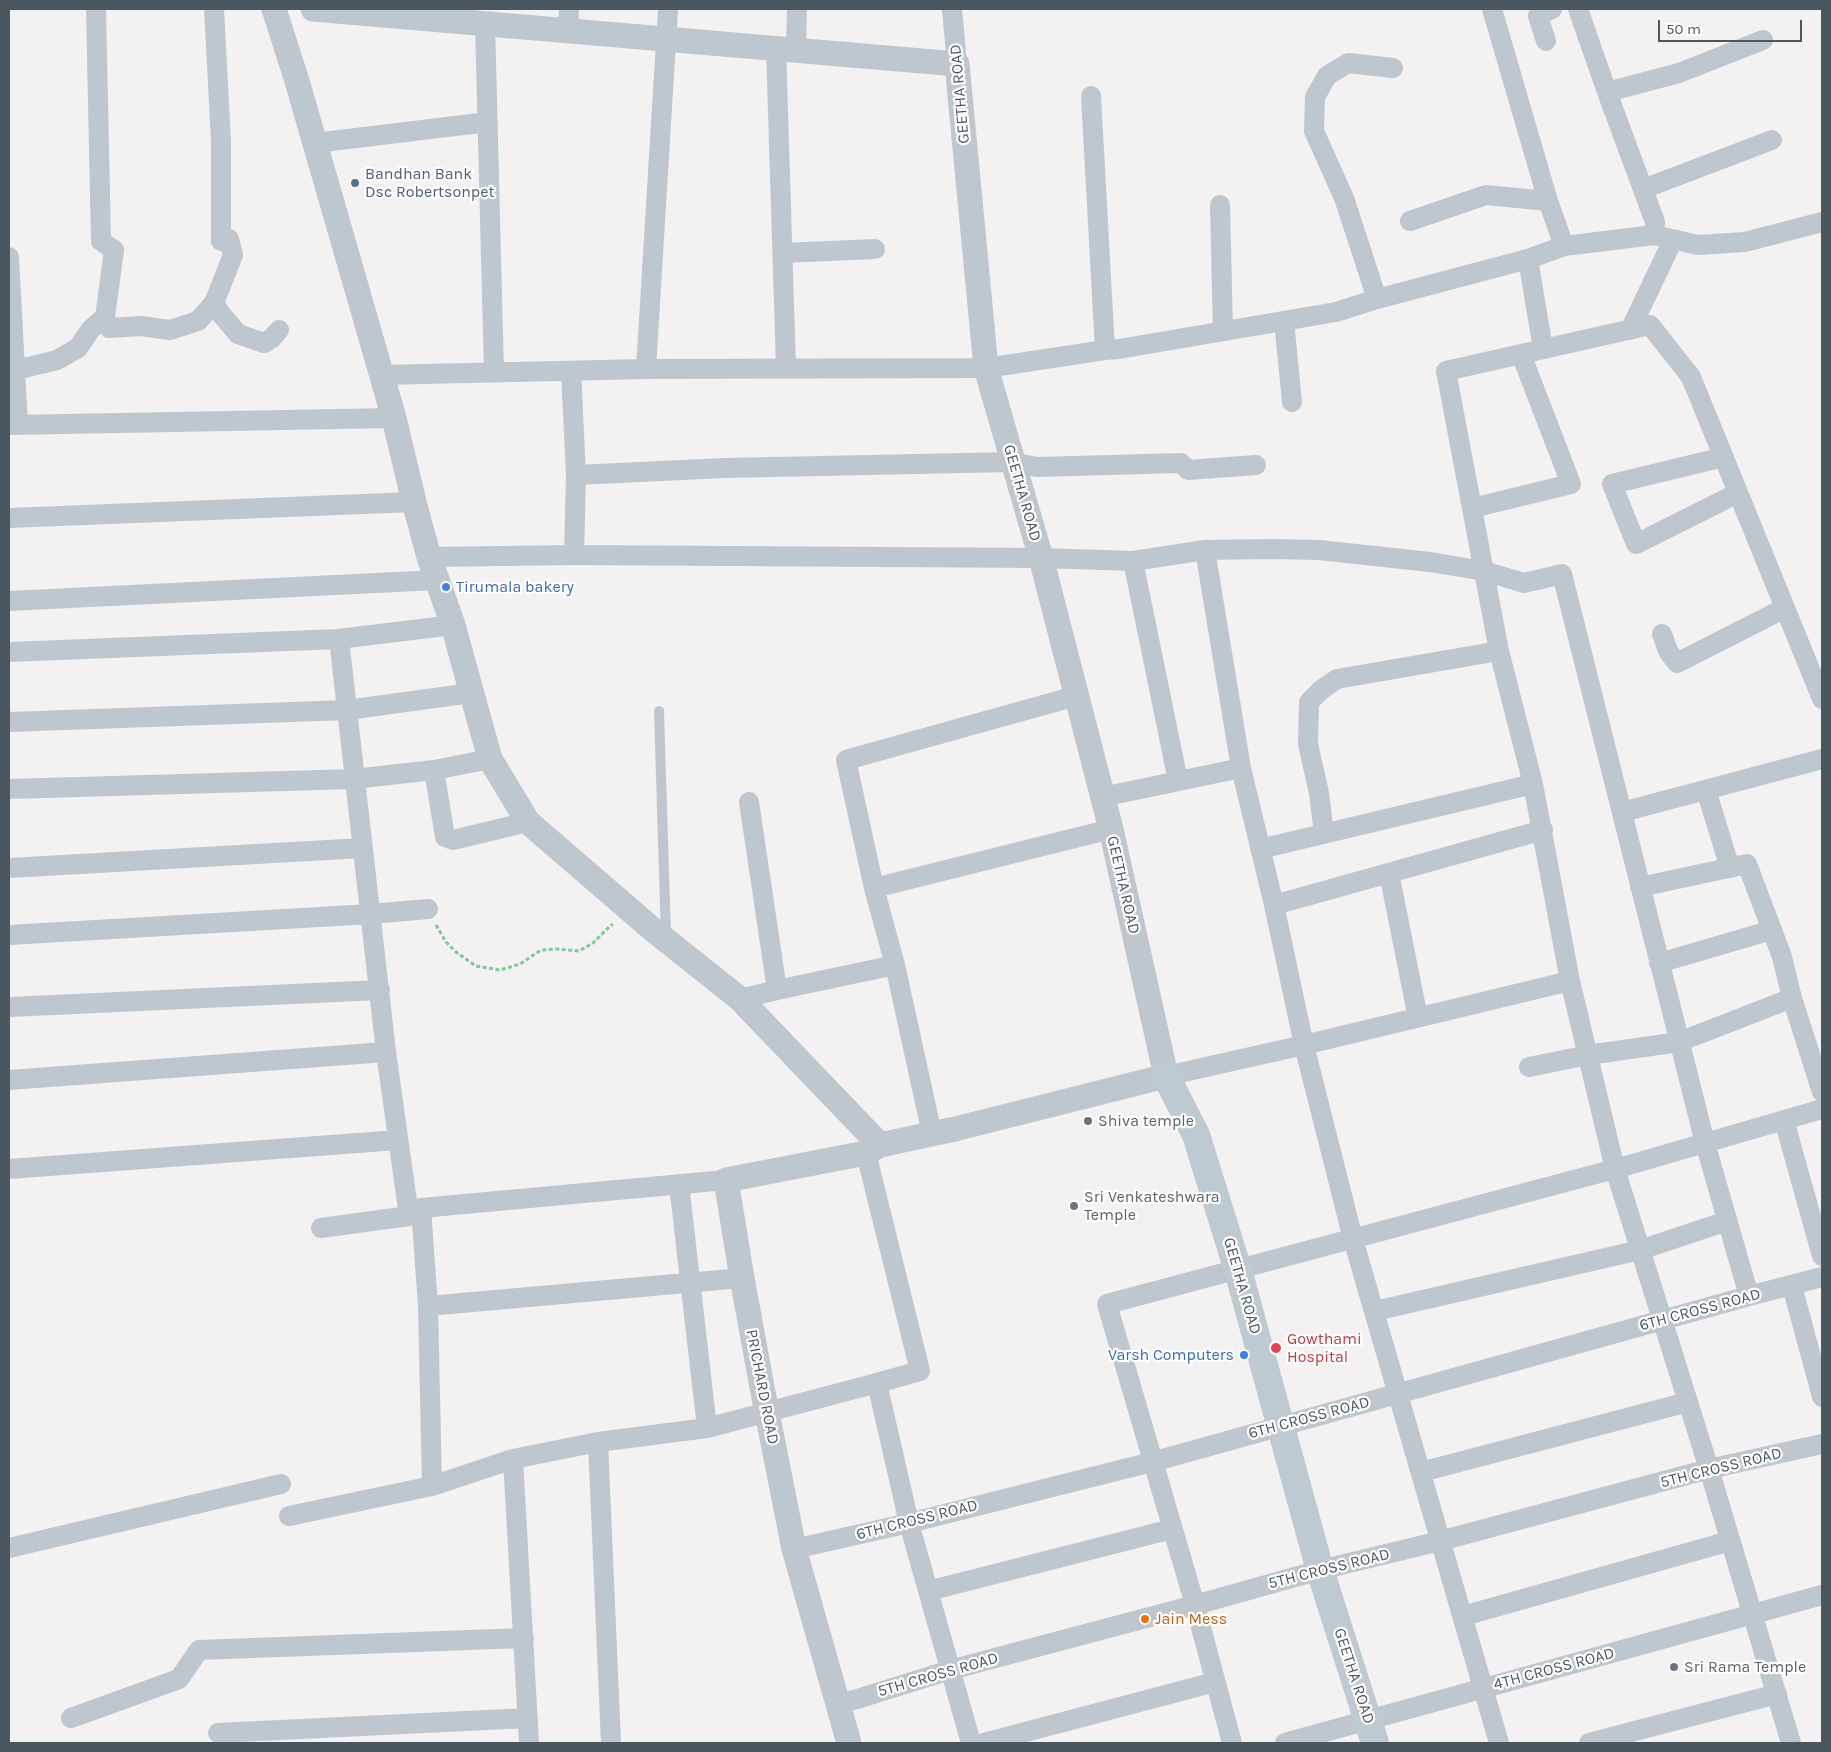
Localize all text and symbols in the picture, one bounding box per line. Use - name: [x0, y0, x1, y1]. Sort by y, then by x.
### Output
- scale bar: [1661, 10, 1805, 42]
- text: 50 m: [1666, 20, 1701, 38]
- street label: GEETHA ROAD: [946, 43, 974, 145]
- place label: Bandhan Bank Dsc Robertsonpet: [365, 164, 494, 202]
- marker: Bandhan Bank Dsc Robertsonpet: [349, 177, 361, 189]
- street label: GEETHA ROAD: [999, 442, 1045, 544]
- place label: Tirumala bakery: [456, 577, 574, 597]
- marker: Tirumala bakery: [440, 581, 452, 593]
- street label: GEETHA ROAD: [1102, 834, 1144, 936]
- place label: Shiva temple: [1098, 1111, 1194, 1131]
- marker: Shiva temple: [1082, 1115, 1094, 1127]
- place label: Sri Venkateshwara Temple: [1084, 1187, 1219, 1225]
- marker: Sri Venkateshwara Temple: [1068, 1200, 1080, 1212]
- street label: GEETHA ROAD: [1219, 1235, 1265, 1337]
- street label: 6TH CROSS ROAD: [1637, 1285, 1763, 1335]
- street label: PRICHARD ROAD: [741, 1328, 783, 1446]
- place label: Gowthami Hospital: [1287, 1329, 1362, 1367]
- marker: Gowthami Hospital: [1269, 1341, 1283, 1355]
- place label: Varsh Computers: [1108, 1345, 1234, 1365]
- marker: Varsh Computers: [1238, 1349, 1250, 1361]
- street label: 6TH CROSS ROAD: [1246, 1393, 1372, 1443]
- street label: 5TH CROSS ROAD: [1658, 1444, 1784, 1492]
- street label: 6TH CROSS ROAD: [854, 1496, 980, 1544]
- street label: 5TH CROSS ROAD: [1266, 1545, 1392, 1593]
- place label: Jain Mess: [1155, 1609, 1227, 1629]
- marker: Jain Mess: [1139, 1613, 1151, 1625]
- street label: GEETHA ROAD: [1329, 1626, 1379, 1726]
- street label: 4TH CROSS ROAD: [1491, 1644, 1617, 1694]
- street label: 5TH CROSS ROAD: [876, 1649, 1000, 1701]
- place label: Sri Rama Temple: [1684, 1657, 1806, 1677]
- marker: Sri Rama Temple: [1668, 1661, 1680, 1673]

